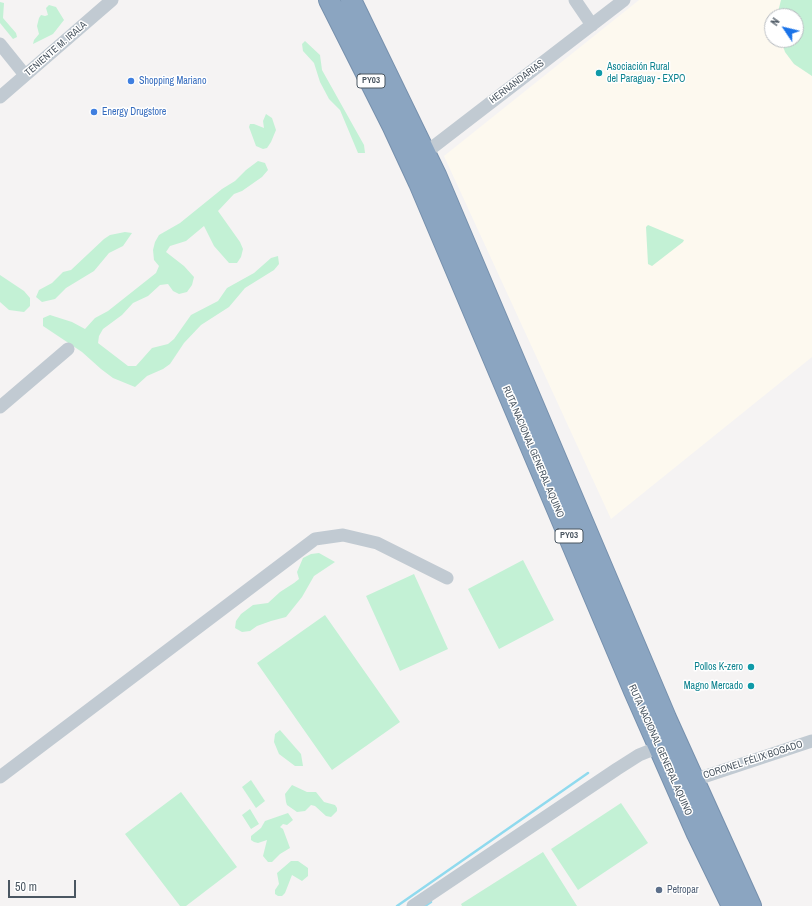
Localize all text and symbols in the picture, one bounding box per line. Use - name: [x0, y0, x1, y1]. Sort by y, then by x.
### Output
- north arrow: [764, 8, 804, 48]
- text: N: [767, 15, 783, 28]
- street label: TENIENTE M. IRALA: [23, 19, 89, 79]
- street label: HERNANDARIAS: [487, 58, 547, 106]
- place label: Asociación Rural del Paraguay - EXPO: [607, 61, 685, 84]
- marker: Asociación Rural del Paraguay - EXPO: [594, 68, 604, 78]
- road number: PY03: [357, 74, 385, 88]
- place label: Shopping Mariano: [139, 75, 206, 87]
- marker: Shopping Mariano: [126, 76, 136, 86]
- place label: Energy Drugstore: [102, 106, 166, 118]
- marker: Energy Drugstore: [89, 107, 99, 117]
- street label: RUTA NACIONAL GENERAL AQUINO: [500, 384, 566, 520]
- road number: PY03: [555, 529, 583, 543]
- place label: Pollos K-zero: [694, 661, 743, 673]
- marker: Pollos K-zero: [746, 662, 756, 672]
- place label: Magno Mercado: [684, 680, 743, 692]
- marker: Magno Mercado: [746, 681, 756, 691]
- street label: RUTA NACIONAL GENERAL AQUINO: [626, 683, 694, 817]
- street label: CORONEL FÉLIX BOGADO: [702, 738, 804, 782]
- scale bar: [10, 872, 78, 898]
- text: 50 m: [15, 879, 37, 895]
- place label: Petropar: [667, 884, 698, 896]
- marker: Petropar: [654, 885, 664, 895]

